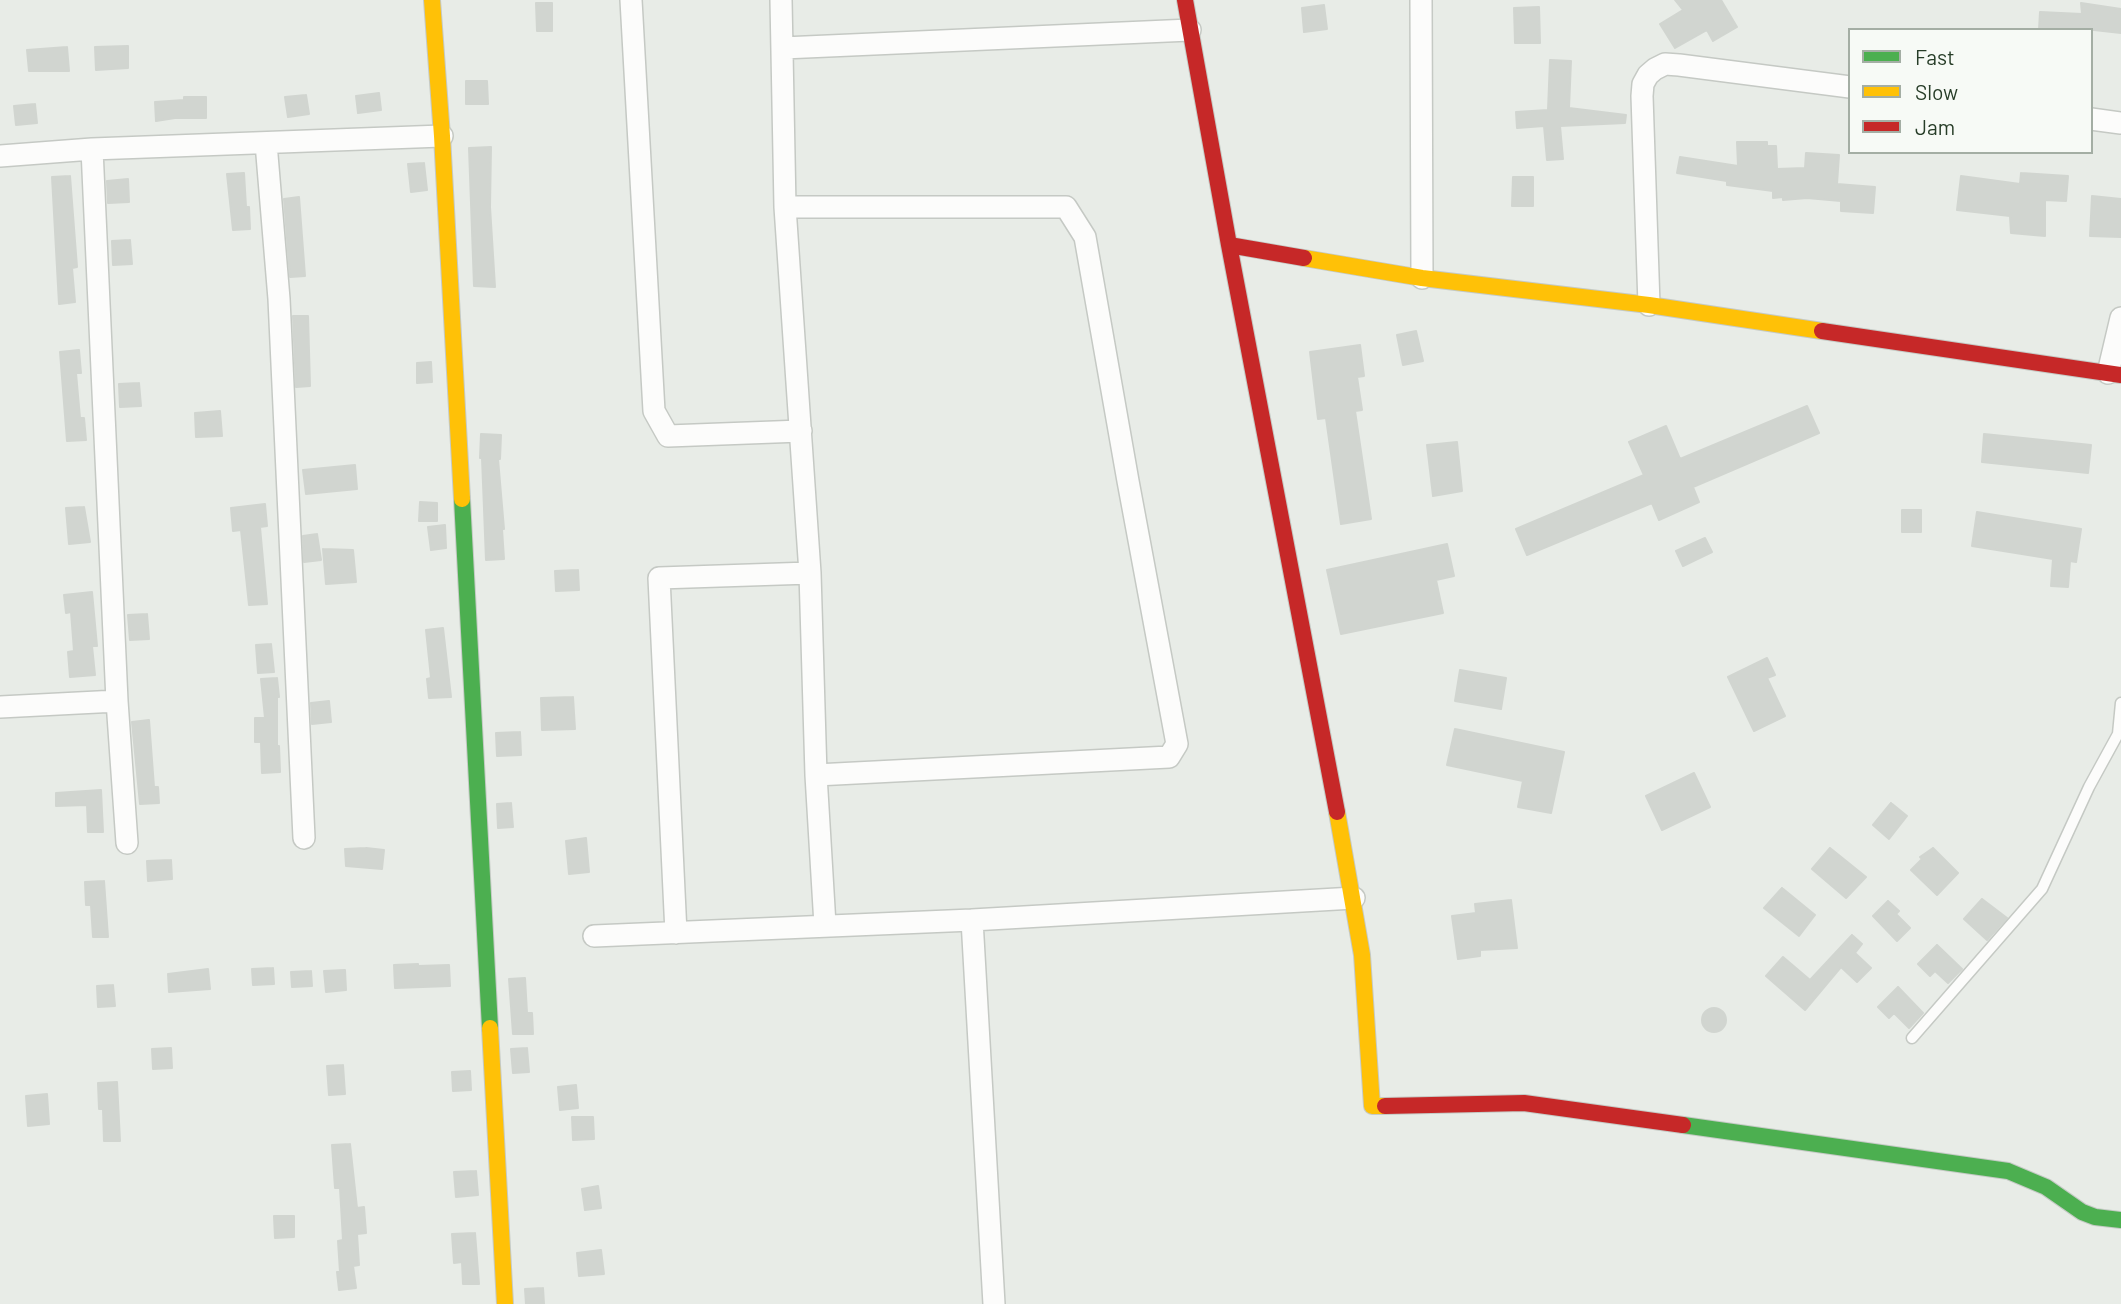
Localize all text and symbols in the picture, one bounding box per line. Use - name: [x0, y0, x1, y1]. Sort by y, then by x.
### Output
- legend: [1848, 28, 2093, 154]
- text: Fast: [1915, 44, 1955, 69]
- text: Slow: [1915, 79, 1958, 104]
- text: Jam: [1915, 114, 1955, 139]

